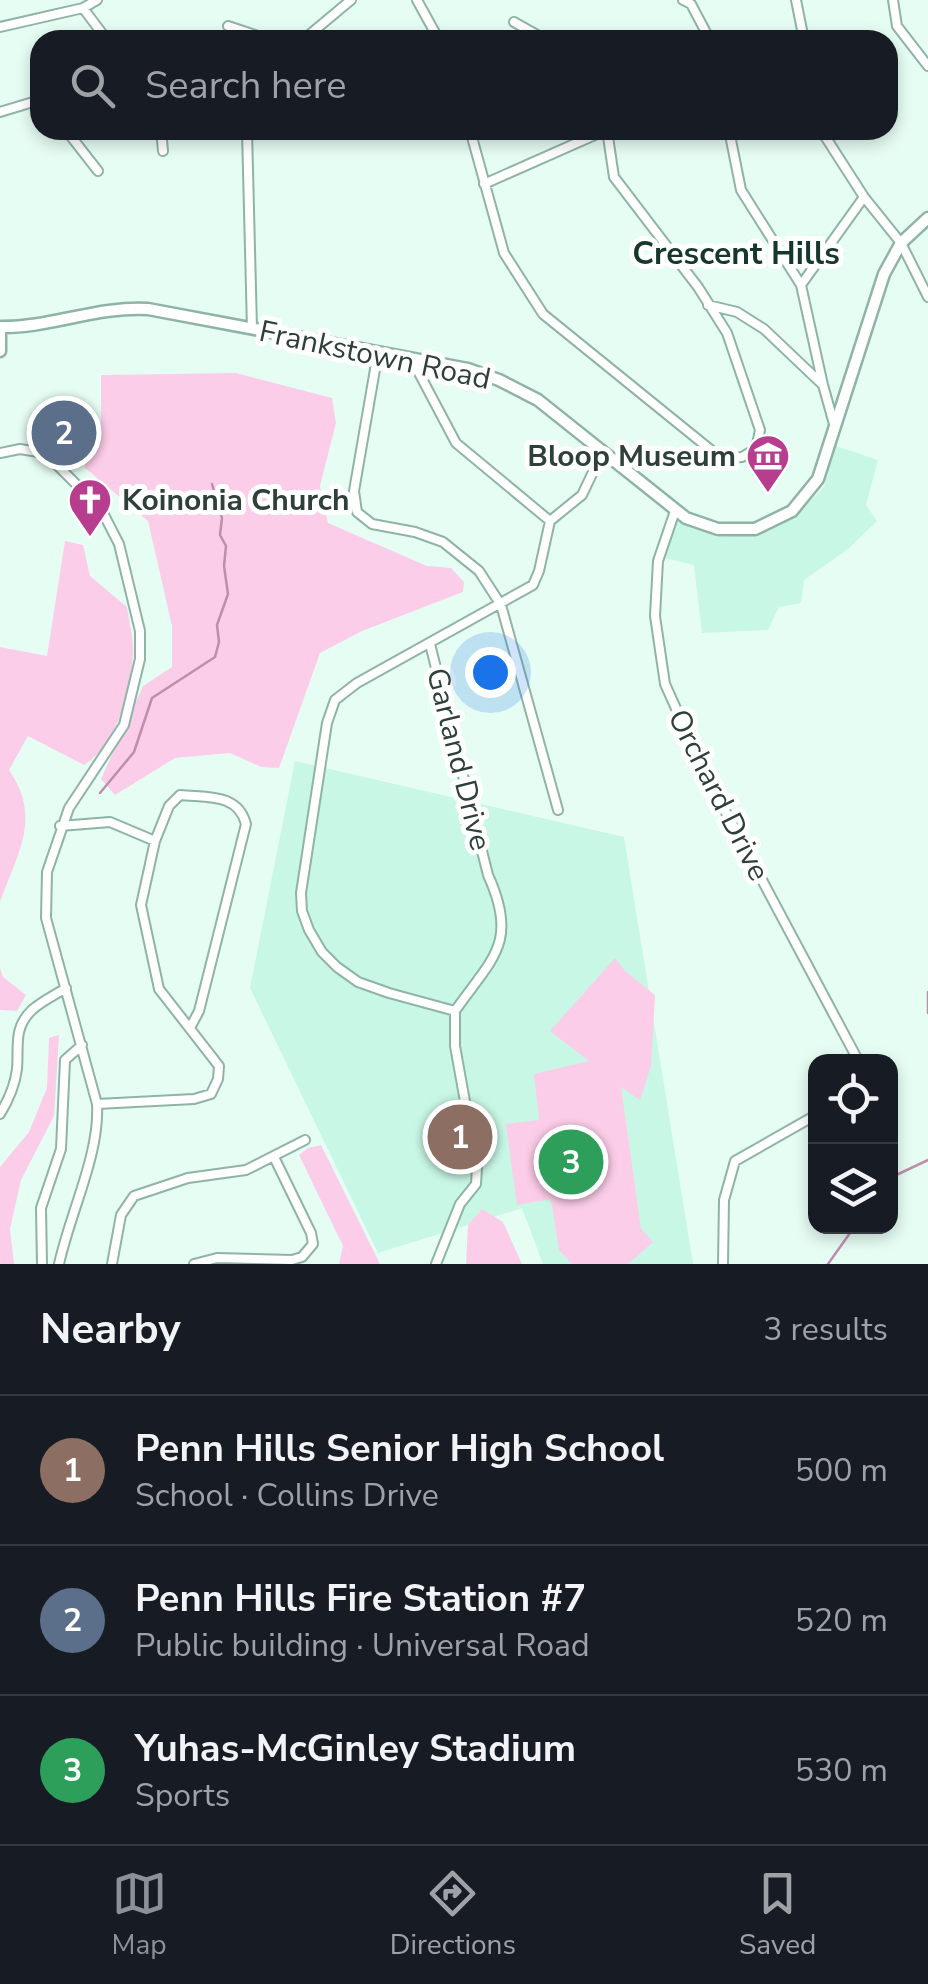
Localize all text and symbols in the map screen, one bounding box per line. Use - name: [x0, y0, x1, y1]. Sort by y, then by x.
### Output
- search box: [30, 30, 898, 140]
- icon: search: [65, 58, 120, 113]
- text: Search here: [145, 60, 346, 111]
- district label: Crescent Hills: [632, 232, 840, 275]
- street label: Frankstown Road: [256, 311, 494, 400]
- pin: 2: [32, 396, 96, 470]
- museum icon: Bloop Museum: [745, 433, 791, 494]
- place label: Bloop Museum: [527, 436, 736, 477]
- church icon: Koinonia Church: [67, 477, 113, 538]
- place label: Koinonia Church: [122, 480, 350, 521]
- your location: [465, 647, 516, 698]
- street label: Garland Drive: [416, 664, 501, 855]
- street label: Orchard Drive: [658, 702, 779, 888]
- map controls: [808, 1054, 898, 1234]
- button: locate: [808, 1054, 898, 1144]
- pin: 1: [428, 1100, 492, 1174]
- pin: 3: [538, 1124, 604, 1200]
- button: layers: [808, 1144, 898, 1234]
- text: Nearby: [40, 1301, 181, 1358]
- text: 3 results: [763, 1308, 888, 1351]
- text: Penn Hills Senior High School: [135, 1423, 664, 1474]
- text: 1: [63, 1449, 82, 1492]
- text: 500 m: [795, 1449, 888, 1492]
- text: School · Collins Drive: [135, 1474, 439, 1517]
- text: Penn Hills Fire Station #7: [135, 1573, 586, 1624]
- text: 2: [63, 1599, 82, 1642]
- text: 520 m: [795, 1599, 888, 1642]
- text: Public building · Universal Road: [135, 1624, 590, 1667]
- text: Yuhas-McGinley Stadium: [135, 1723, 576, 1774]
- text: 3: [63, 1749, 82, 1792]
- text: 530 m: [795, 1749, 888, 1792]
- text: Sports: [135, 1774, 230, 1817]
- tab: Map: [112, 1866, 167, 1964]
- tab: Directions: [390, 1866, 516, 1964]
- tab: Saved: [739, 1866, 816, 1964]

